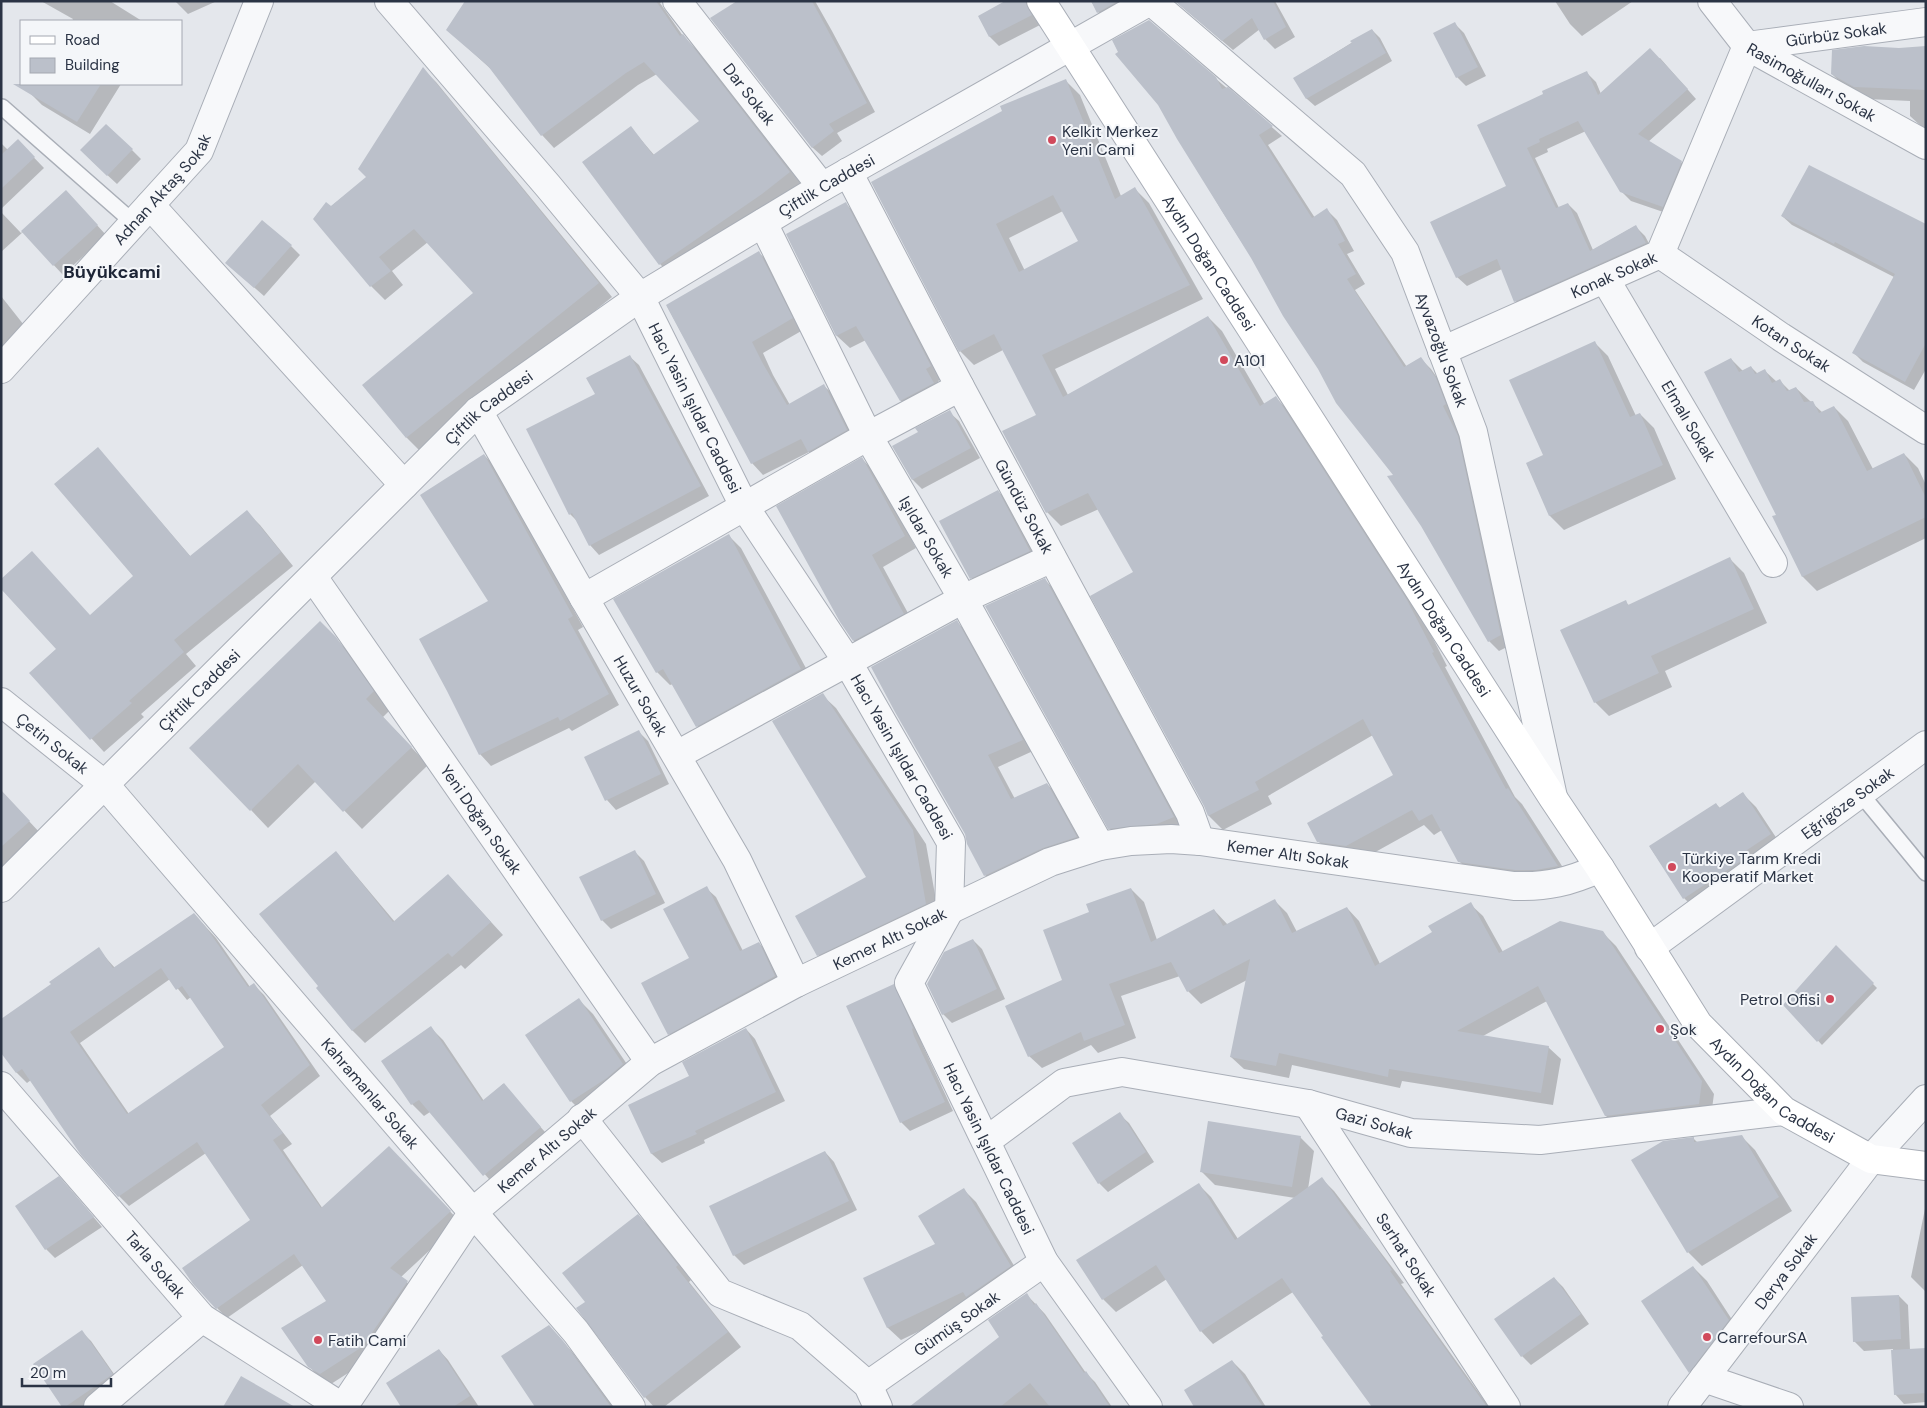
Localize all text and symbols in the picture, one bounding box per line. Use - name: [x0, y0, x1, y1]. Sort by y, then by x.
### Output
- street label: Gürbüz Sokak: [1784, 17, 1888, 51]
- legend: [20, 20, 182, 85]
- text: Road: [65, 30, 100, 50]
- street label: Rasimoğulları Sokak: [1743, 38, 1880, 126]
- text: Building: [65, 55, 120, 75]
- street label: Dar Sokak: [719, 59, 780, 130]
- place label: Kelkit Merkez Yeni Cami: [1062, 121, 1158, 160]
- street label: Adnan Aktaş Sokak: [108, 130, 215, 249]
- marker: Kelkit Merkez Yeni Cami: [1046, 134, 1058, 146]
- street label: Çiftlik Caddesi: [774, 149, 878, 222]
- street label: Aydın Doğan Caddesi: [1158, 191, 1260, 335]
- street label: Konak Sokak: [1567, 246, 1660, 303]
- district label: Büyükcami: [63, 260, 161, 284]
- street label: Ayvazoğlu Sokak: [1411, 289, 1473, 410]
- street label: Kotan Sokak: [1748, 310, 1835, 377]
- street label: Hacı Yasin Işıldar Caddesi: [644, 319, 746, 497]
- place label: A101: [1234, 350, 1265, 371]
- marker: A101: [1218, 354, 1230, 366]
- street label: Çiftlik Caddesi: [440, 365, 537, 449]
- street label: Elmalı Sokak: [1657, 377, 1721, 465]
- street label: Gündüz Sokak: [990, 455, 1059, 557]
- street label: Işıldar Sokak: [895, 492, 959, 581]
- street label: Aydın Doğan Caddesi: [1393, 557, 1496, 701]
- street label: Çiftlik Caddesi: [153, 644, 245, 736]
- street label: Huzur Sokak: [609, 651, 673, 740]
- street label: Hacı Yasin Işıldar Caddesi: [846, 670, 958, 843]
- street label: Çetin Sokak: [12, 708, 93, 779]
- street label: Yeni Doğan Sokak: [436, 760, 527, 878]
- street label: Eğrigöze Sokak: [1797, 762, 1898, 844]
- street label: Kemer Altı Sokak: [1226, 835, 1351, 873]
- place label: Türkiye Tarım Kredi Kooperatif Market: [1682, 848, 1821, 887]
- marker: Türkiye Tarım Kredi Kooperatif Market: [1666, 861, 1678, 873]
- street label: Kemer Altı Sokak: [829, 902, 950, 974]
- place label: Petrol Ofisi: [1740, 989, 1820, 1010]
- marker: Petrol Ofisi: [1824, 993, 1836, 1005]
- place label: Şok: [1670, 1019, 1697, 1040]
- marker: Şok: [1654, 1023, 1666, 1035]
- street label: Aydın Doğan Caddesi: [1706, 1032, 1839, 1148]
- street label: Kahramanlar Sokak: [317, 1034, 424, 1153]
- street label: Hacı Yasin Işıldar Caddesi: [939, 1060, 1040, 1238]
- street label: Kemer Altı Sokak: [493, 1102, 601, 1197]
- street label: Gazi Sokak: [1333, 1102, 1416, 1144]
- street label: Serhat Sokak: [1371, 1209, 1442, 1301]
- street label: Tarla Sokak: [121, 1226, 191, 1302]
- street label: Derya Sokak: [1750, 1228, 1822, 1314]
- street label: Gümüş Sokak: [909, 1286, 1004, 1361]
- place label: CarrefourSA: [1717, 1327, 1808, 1348]
- place label: Fatih Cami: [328, 1330, 406, 1351]
- marker: CarrefourSA: [1701, 1331, 1713, 1343]
- marker: Fatih Cami: [312, 1334, 324, 1346]
- scale bar: [22, 1356, 111, 1388]
- text: 20 m: [30, 1363, 66, 1383]

